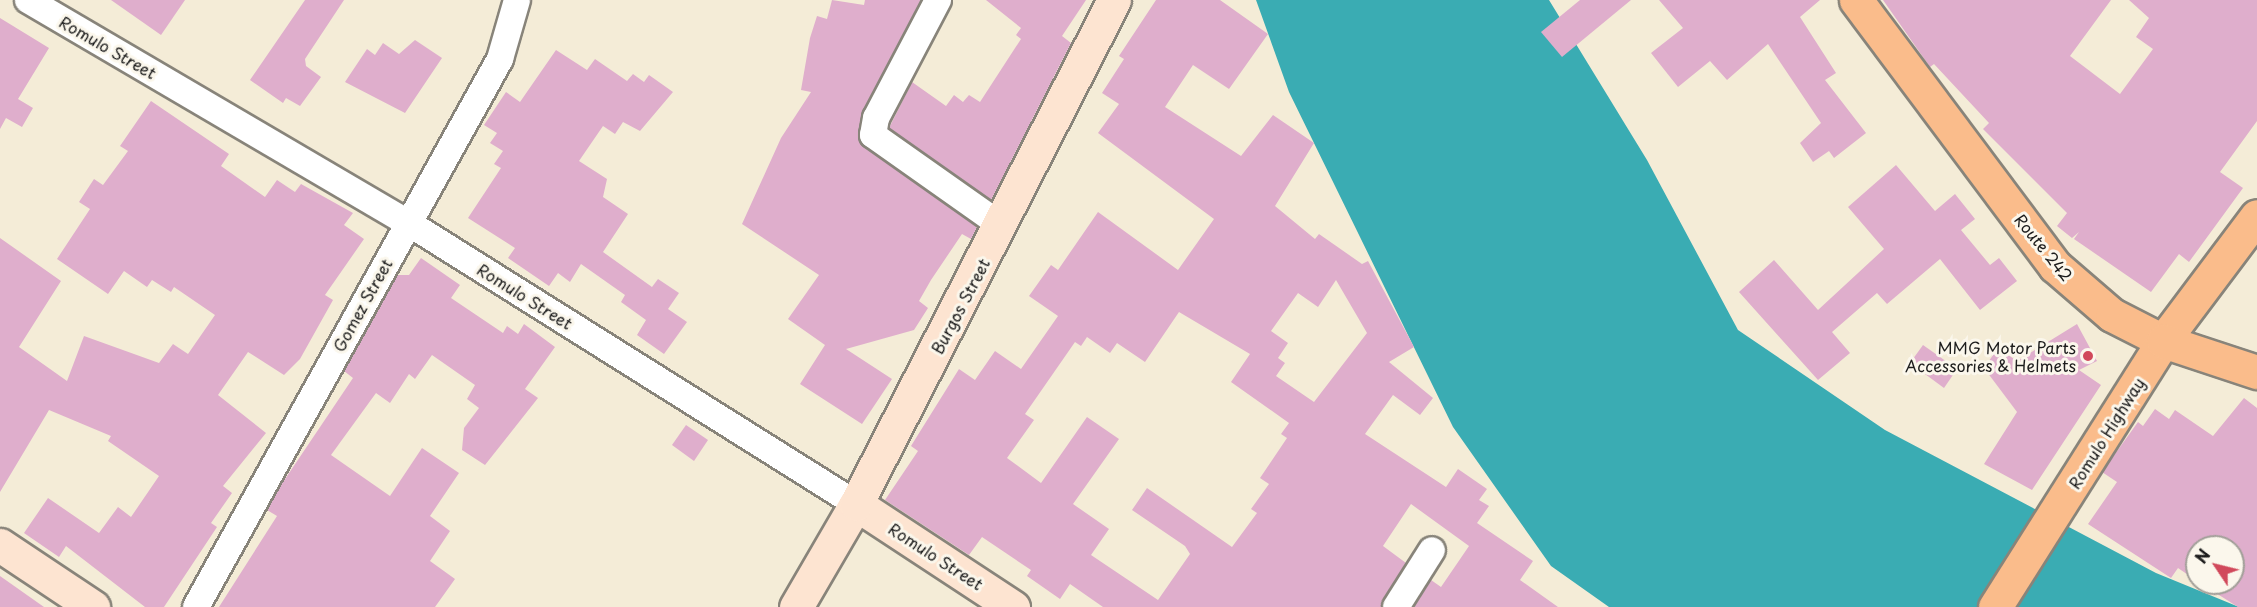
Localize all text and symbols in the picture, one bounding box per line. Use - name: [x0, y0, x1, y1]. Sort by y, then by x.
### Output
- street label: Romulo Street: [56, 12, 160, 82]
- street label: Route 242: [2011, 209, 2077, 285]
- street label: Gomez Street: [328, 254, 396, 356]
- street label: Burgos Street: [927, 255, 993, 357]
- street label: Romulo Street: [474, 259, 576, 333]
- place label: MMG Motor Parts Accessories & Helmets: [1904, 337, 2076, 375]
- marker: MMG Motor Parts Accessories & Helmets: [2081, 349, 2095, 363]
- street label: Romulo Highway: [2064, 374, 2148, 492]
- street label: Romulo Street: [885, 518, 987, 594]
- north arrow: [2185, 535, 2245, 595]
- text: N: [2188, 544, 2215, 568]

